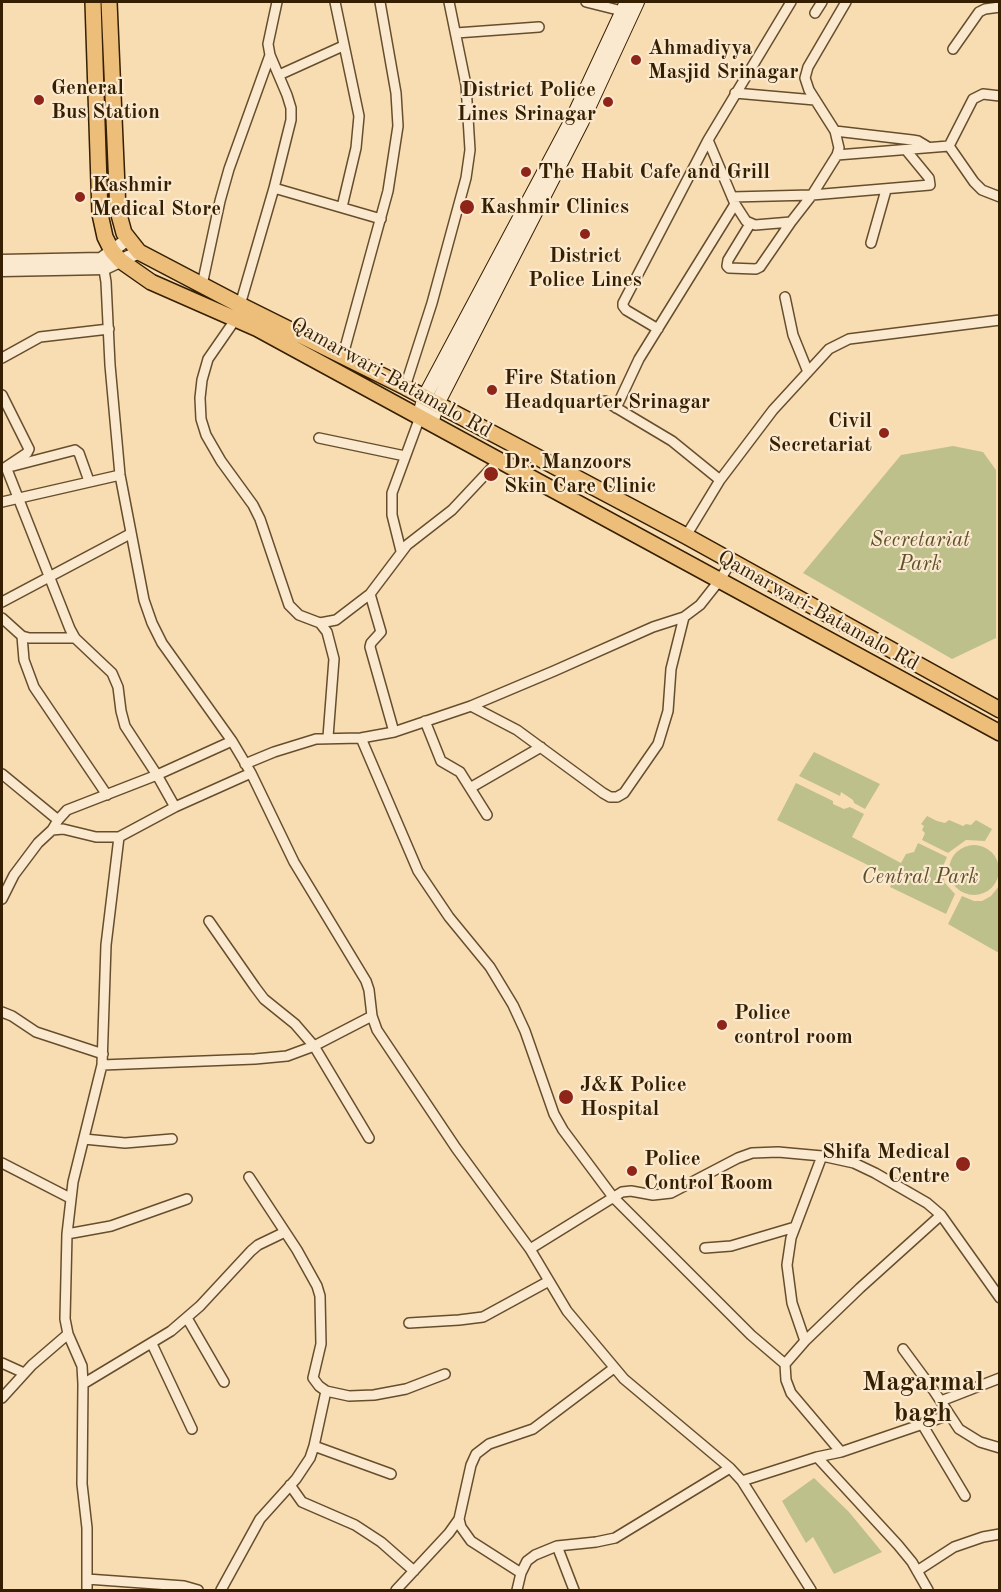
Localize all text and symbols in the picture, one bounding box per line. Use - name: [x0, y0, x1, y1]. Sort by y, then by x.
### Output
- place label: Ahmadiyya Masjid Srinagar: [648, 35, 799, 85]
- marker: Ahmadiyya Masjid Srinagar: [629, 53, 643, 67]
- place label: General Bus Station: [51, 75, 160, 125]
- place label: District Police Lines Srinagar: [457, 77, 596, 127]
- marker: General Bus Station: [32, 93, 46, 107]
- marker: District Police Lines Srinagar: [601, 95, 615, 109]
- place label: The Habit Cafe and Grill: [538, 159, 770, 185]
- marker: The Habit Cafe and Grill: [519, 165, 533, 179]
- place label: Kashmir Medical Store: [92, 172, 221, 222]
- marker: Kashmir Medical Store: [73, 190, 87, 204]
- place label: Kashmir Clinics: [480, 194, 629, 220]
- marker: Kashmir Clinics: [458, 198, 476, 216]
- marker: District Police Lines: [578, 227, 592, 241]
- place label: District Police Lines: [528, 243, 642, 293]
- street label: Qamarwari-Batamalo Rd: [286, 312, 496, 444]
- place label: Fire Station Headquarter Srinagar: [504, 365, 710, 415]
- marker: Fire Station Headquarter Srinagar: [485, 383, 499, 397]
- place label: Civil Secretariat: [768, 408, 872, 458]
- marker: Civil Secretariat: [877, 426, 891, 440]
- place label: Dr. Manzoors Skin Care Clinic: [504, 449, 656, 499]
- marker: Dr. Manzoors Skin Care Clinic: [482, 465, 500, 483]
- park label: Secretariat Park: [870, 527, 970, 577]
- street label: Qamarwari-Batamalo Rd: [713, 545, 923, 677]
- park label: Central Park: [861, 864, 979, 890]
- place label: Police control room: [734, 1000, 853, 1050]
- marker: Police control room: [715, 1018, 729, 1032]
- place label: J&K Police Hospital: [580, 1072, 687, 1122]
- marker: J&K Police Hospital: [557, 1088, 575, 1106]
- place label: Shifa Medical Centre: [822, 1139, 950, 1189]
- place label: Police Control Room: [644, 1146, 773, 1196]
- marker: Shifa Medical Centre: [954, 1155, 972, 1173]
- marker: Police Control Room: [625, 1164, 639, 1178]
- district label: Magarmal bagh: [862, 1367, 984, 1430]

